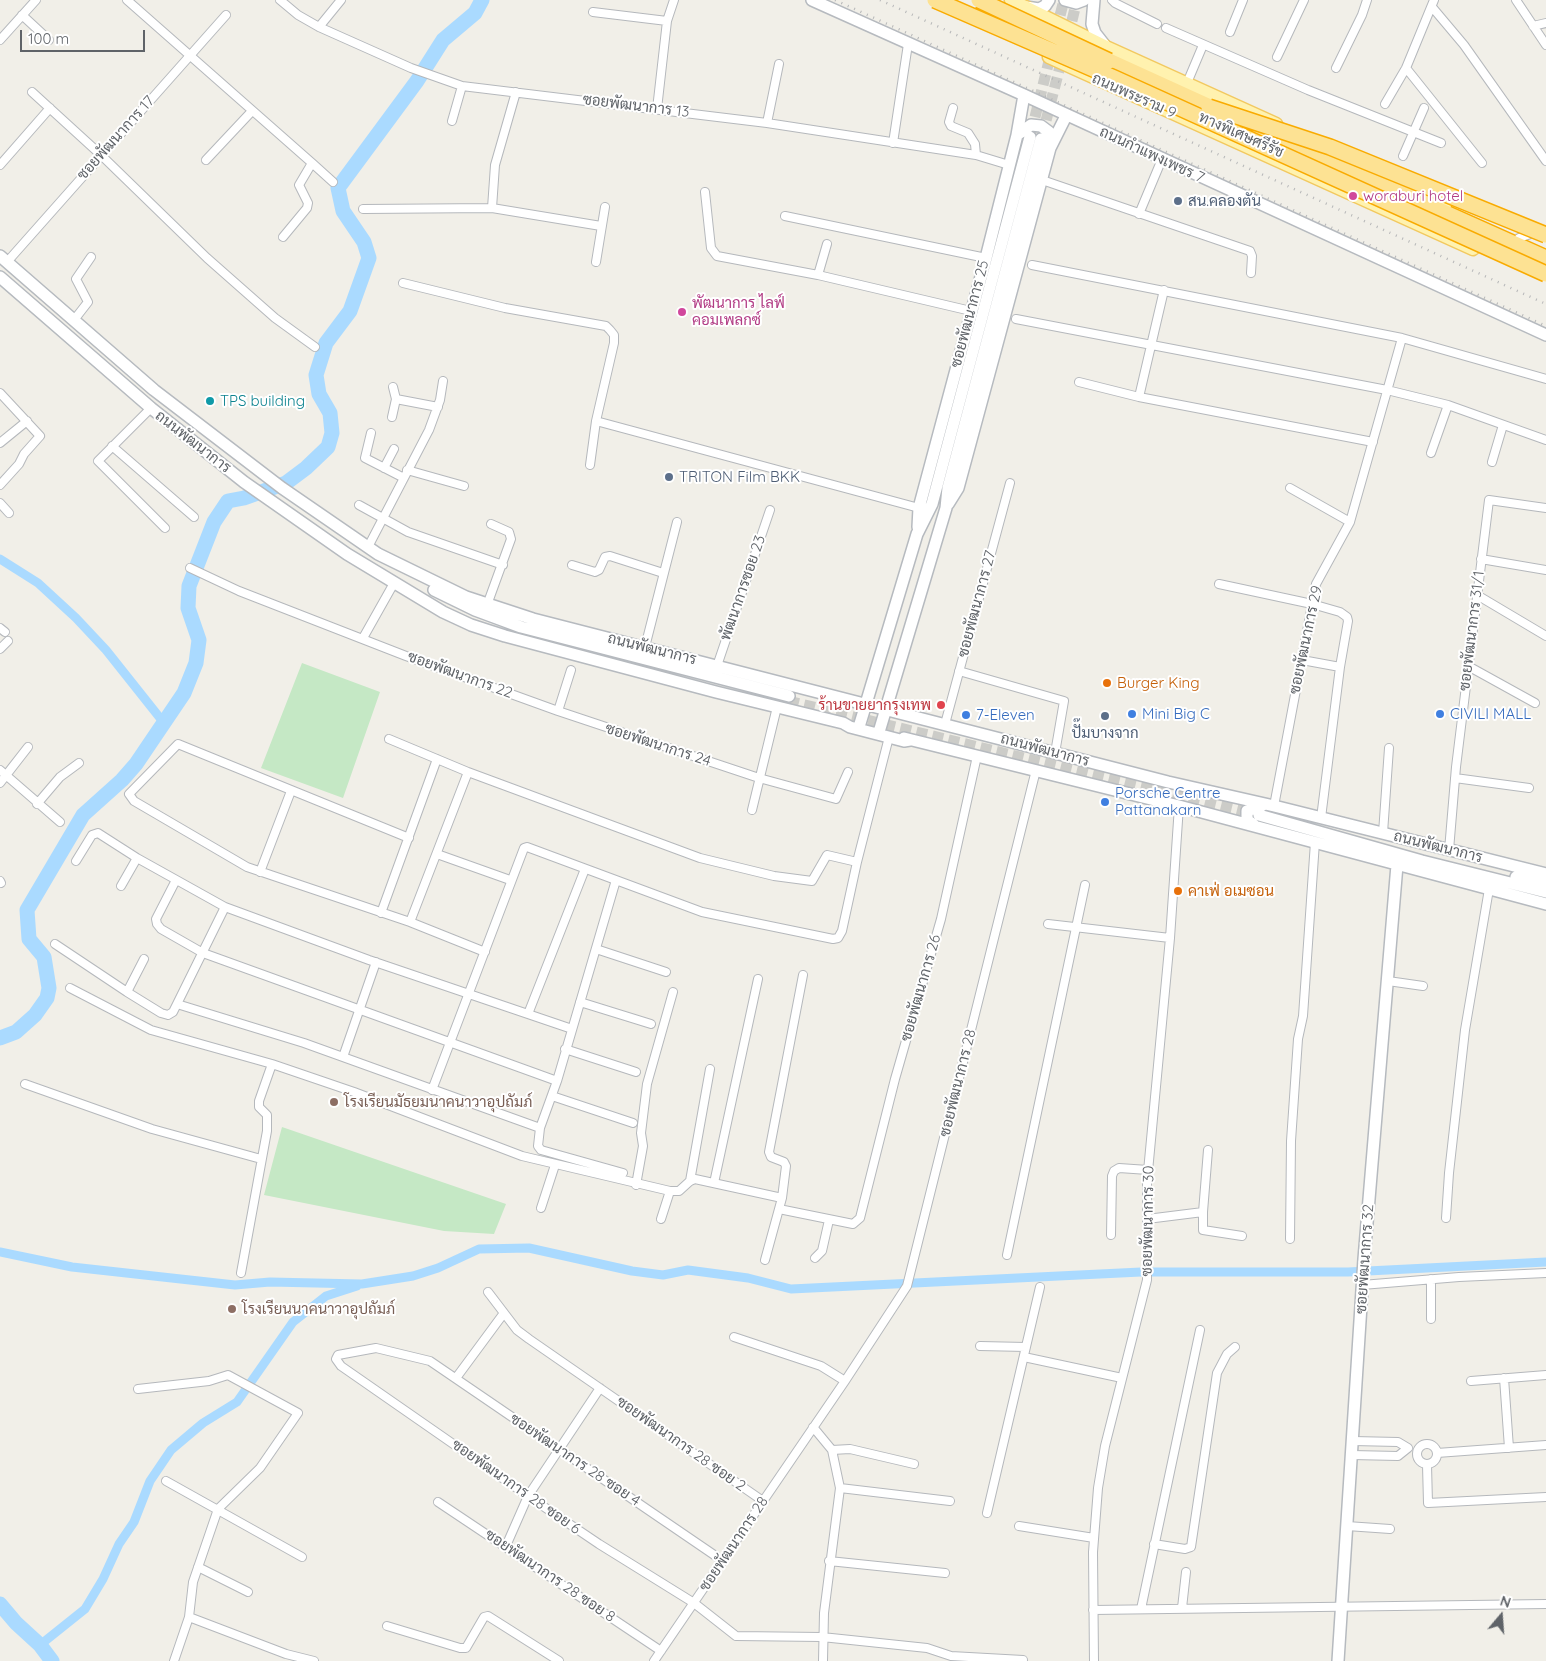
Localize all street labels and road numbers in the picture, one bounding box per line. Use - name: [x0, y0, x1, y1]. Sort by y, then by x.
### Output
- street label: ถนนพระราม 9: [1089, 69, 1179, 123]
- street label: ซอยพัฒนาการ 13: [582, 91, 690, 121]
- street label: ซอยพัฒนาการ 17: [73, 92, 159, 184]
- street label: ทางพิเศษศรีรัช: [1196, 108, 1286, 162]
- street label: ถนนกำแพงเพชร 7: [1097, 123, 1207, 187]
- street label: ซอยพัฒนาการ 25: [947, 258, 993, 370]
- street label: ถนนพัฒนาการ: [152, 407, 234, 477]
- street label: พัฒนาการซอย 23: [717, 533, 769, 643]
- street label: ซอยพัฒนาการ 27: [954, 549, 1000, 659]
- street label: ซอยพัฒนาการ 31/1: [1456, 570, 1488, 692]
- street label: ซอยพัฒนาการ 29: [1286, 584, 1326, 696]
- street label: ถนนพัฒนาการ: [606, 629, 698, 669]
- street label: ซอยพัฒนาการ 22: [405, 648, 515, 702]
- street label: ซอยพัฒนาการ 24: [603, 719, 713, 771]
- street label: ถนนพัฒนาการ: [999, 730, 1091, 770]
- street label: ถนนพัฒนาการ: [1392, 827, 1484, 867]
- street label: ซอยพัฒนาการ 26: [897, 932, 945, 1044]
- street label: ซอยพัฒนาการ 28: [936, 1027, 980, 1139]
- street label: ซอยพัฒนาการ 30: [1138, 1165, 1158, 1277]
- street label: ซอยพัฒนาการ 32: [1352, 1203, 1378, 1315]
- street label: ซอยพัฒนาการ 28 ซอย 2: [613, 1393, 749, 1495]
- street label: ซอยพัฒนาการ 28 ซอย 4: [506, 1410, 644, 1510]
- street label: ซอยพัฒนาการ 28 ซอย 6: [448, 1436, 584, 1538]
- street label: ซอยพัฒนาการ 28: [696, 1493, 772, 1595]
- street label: ซอยพัฒนาการ 28 ซอย 8: [481, 1526, 619, 1626]

